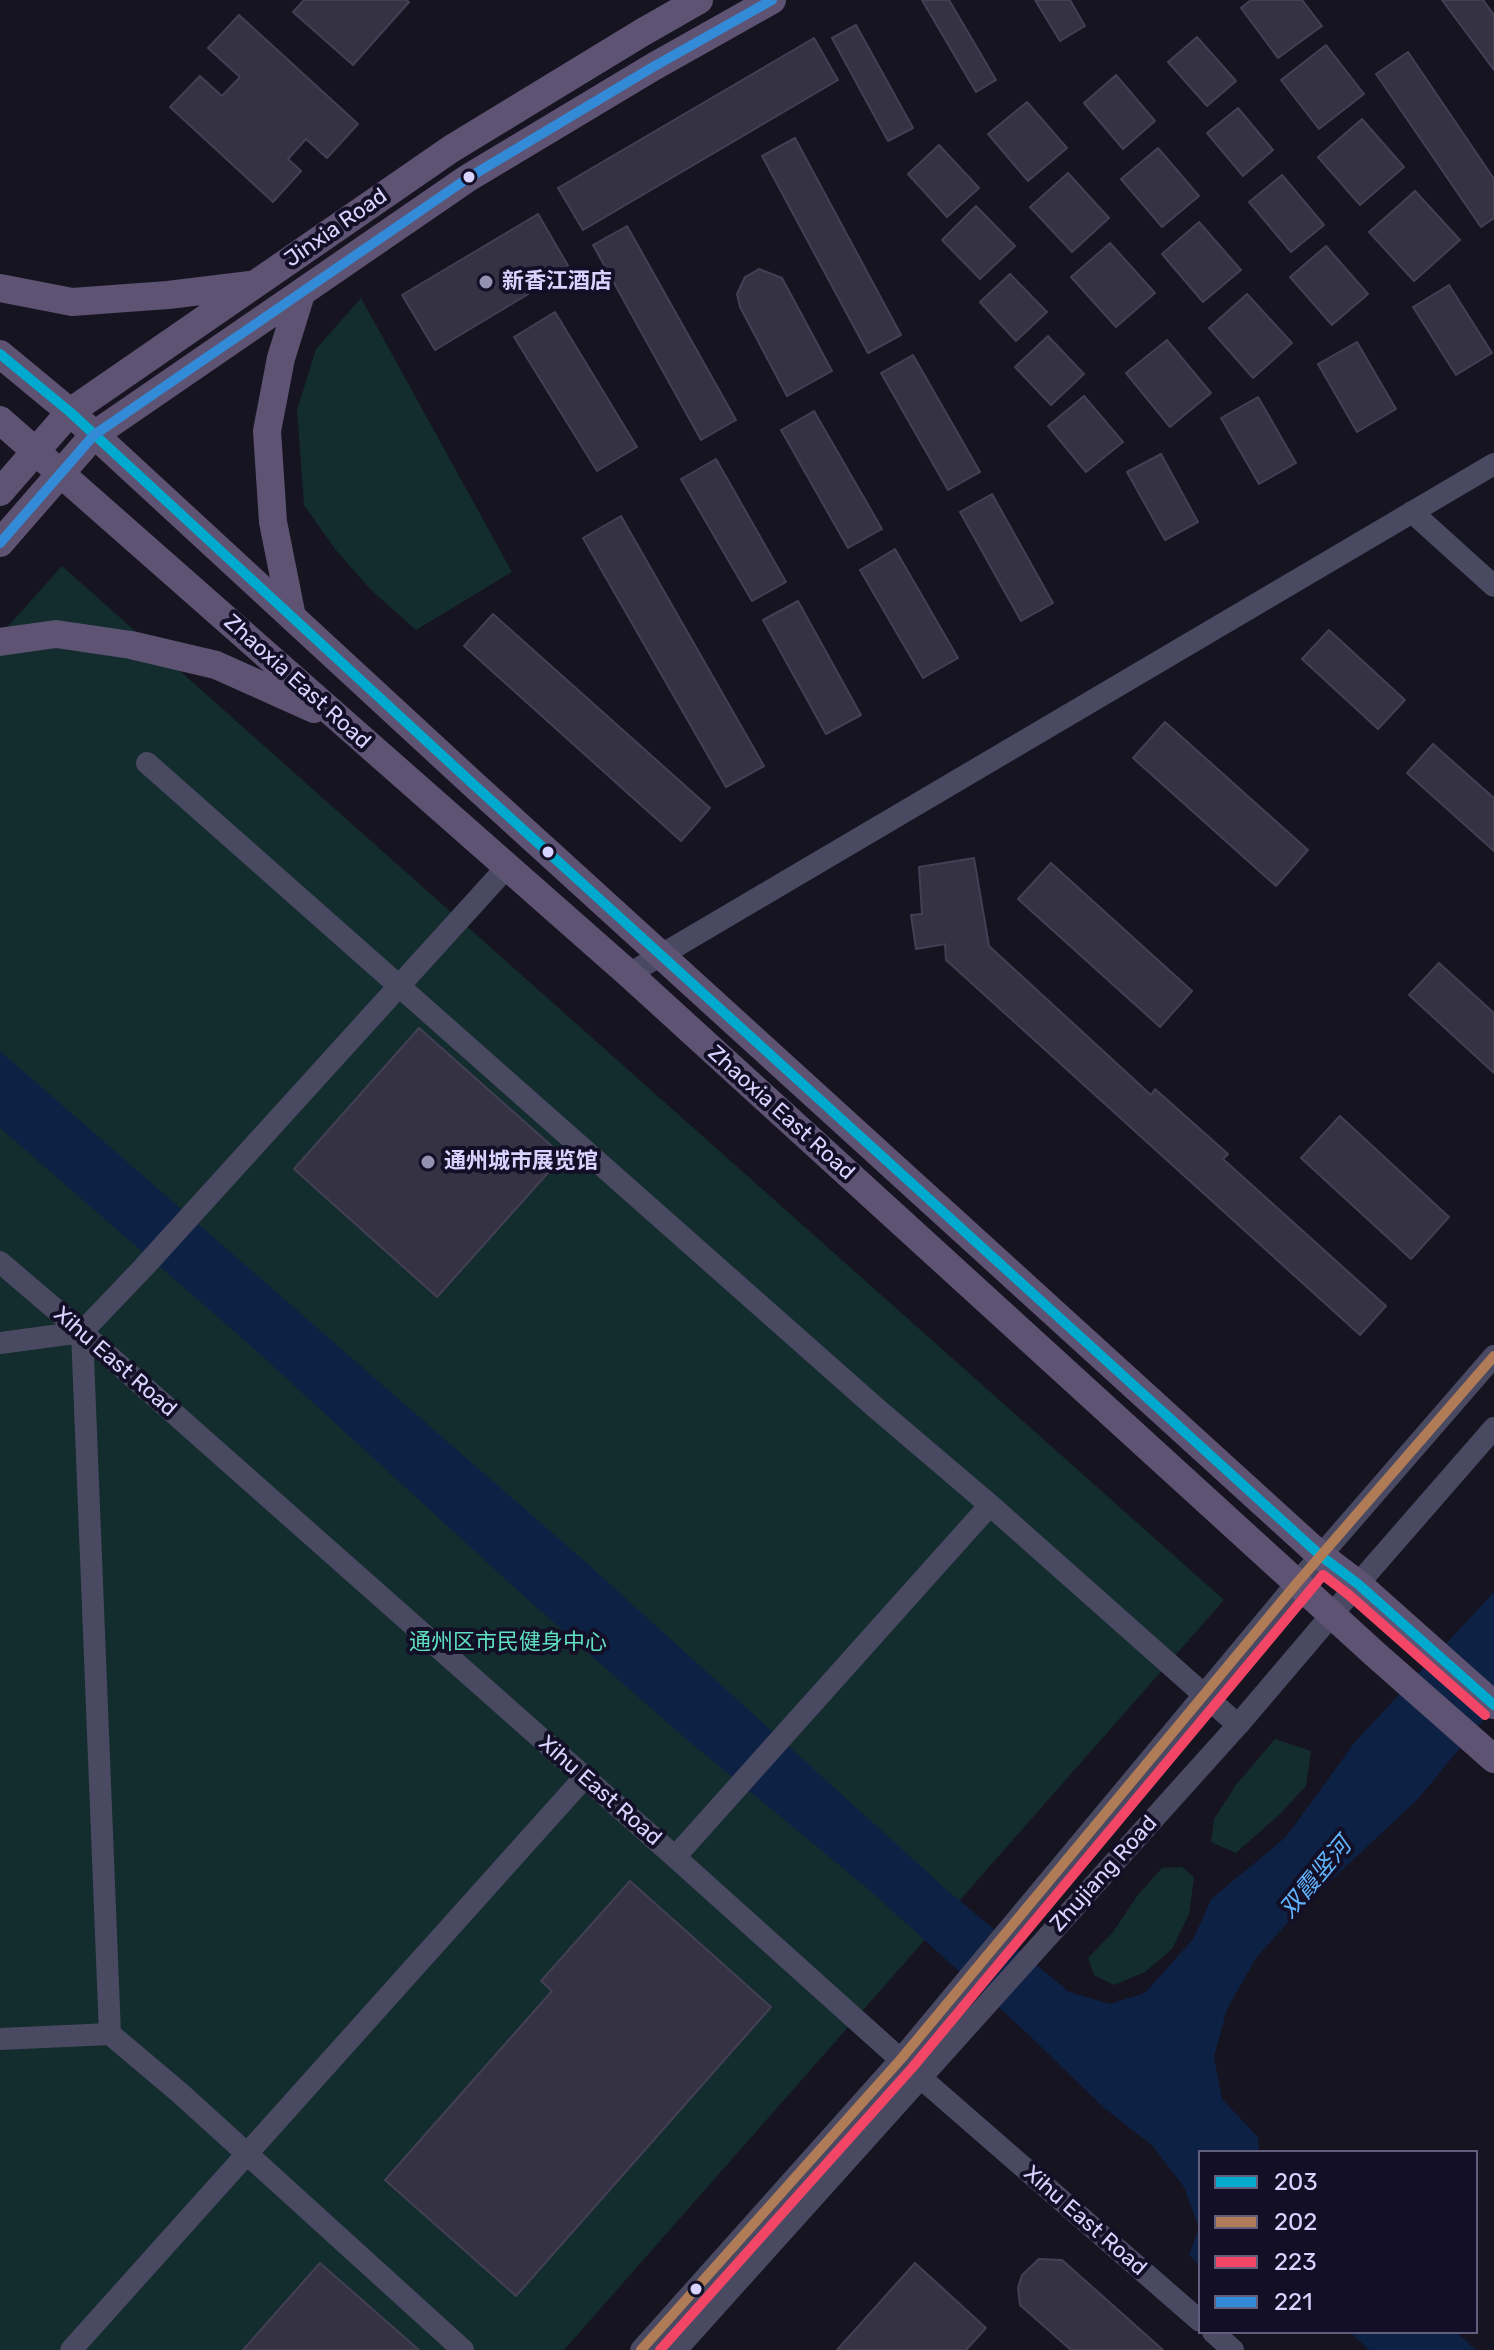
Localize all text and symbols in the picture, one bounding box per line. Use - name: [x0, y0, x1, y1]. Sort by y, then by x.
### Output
- unlabelled marker: [461, 169, 477, 185]
- street label: Jinxia Road: [280, 183, 392, 273]
- place label: 新香江酒店: [502, 269, 612, 295]
- marker: 新香江酒店: [477, 273, 495, 291]
- street label: Zhaoxia East Road: [218, 609, 376, 755]
- unlabelled marker: [540, 844, 556, 860]
- street label: Zhaoxia East Road: [702, 1040, 860, 1186]
- place label: 通州城市展览馆: [444, 1149, 598, 1175]
- marker: 通州城市展览馆: [419, 1153, 437, 1171]
- street label: Xihu East Road: [48, 1301, 182, 1423]
- park label: 通州区市民健身中心: [409, 1630, 607, 1656]
- street label: Xihu East Road: [533, 1730, 667, 1852]
- street label: Zhujiang Road: [1045, 1811, 1163, 1937]
- water label: 双霞竖河: [1274, 1832, 1358, 1924]
- legend: [1198, 2150, 1478, 2334]
- street label: Xihu East Road: [1018, 2160, 1152, 2282]
- text: 203: [1274, 2168, 1318, 2196]
- text: 202: [1274, 2208, 1317, 2236]
- text: 223: [1274, 2248, 1317, 2276]
- unlabelled marker: [688, 2281, 704, 2297]
- text: 221: [1274, 2288, 1312, 2316]

